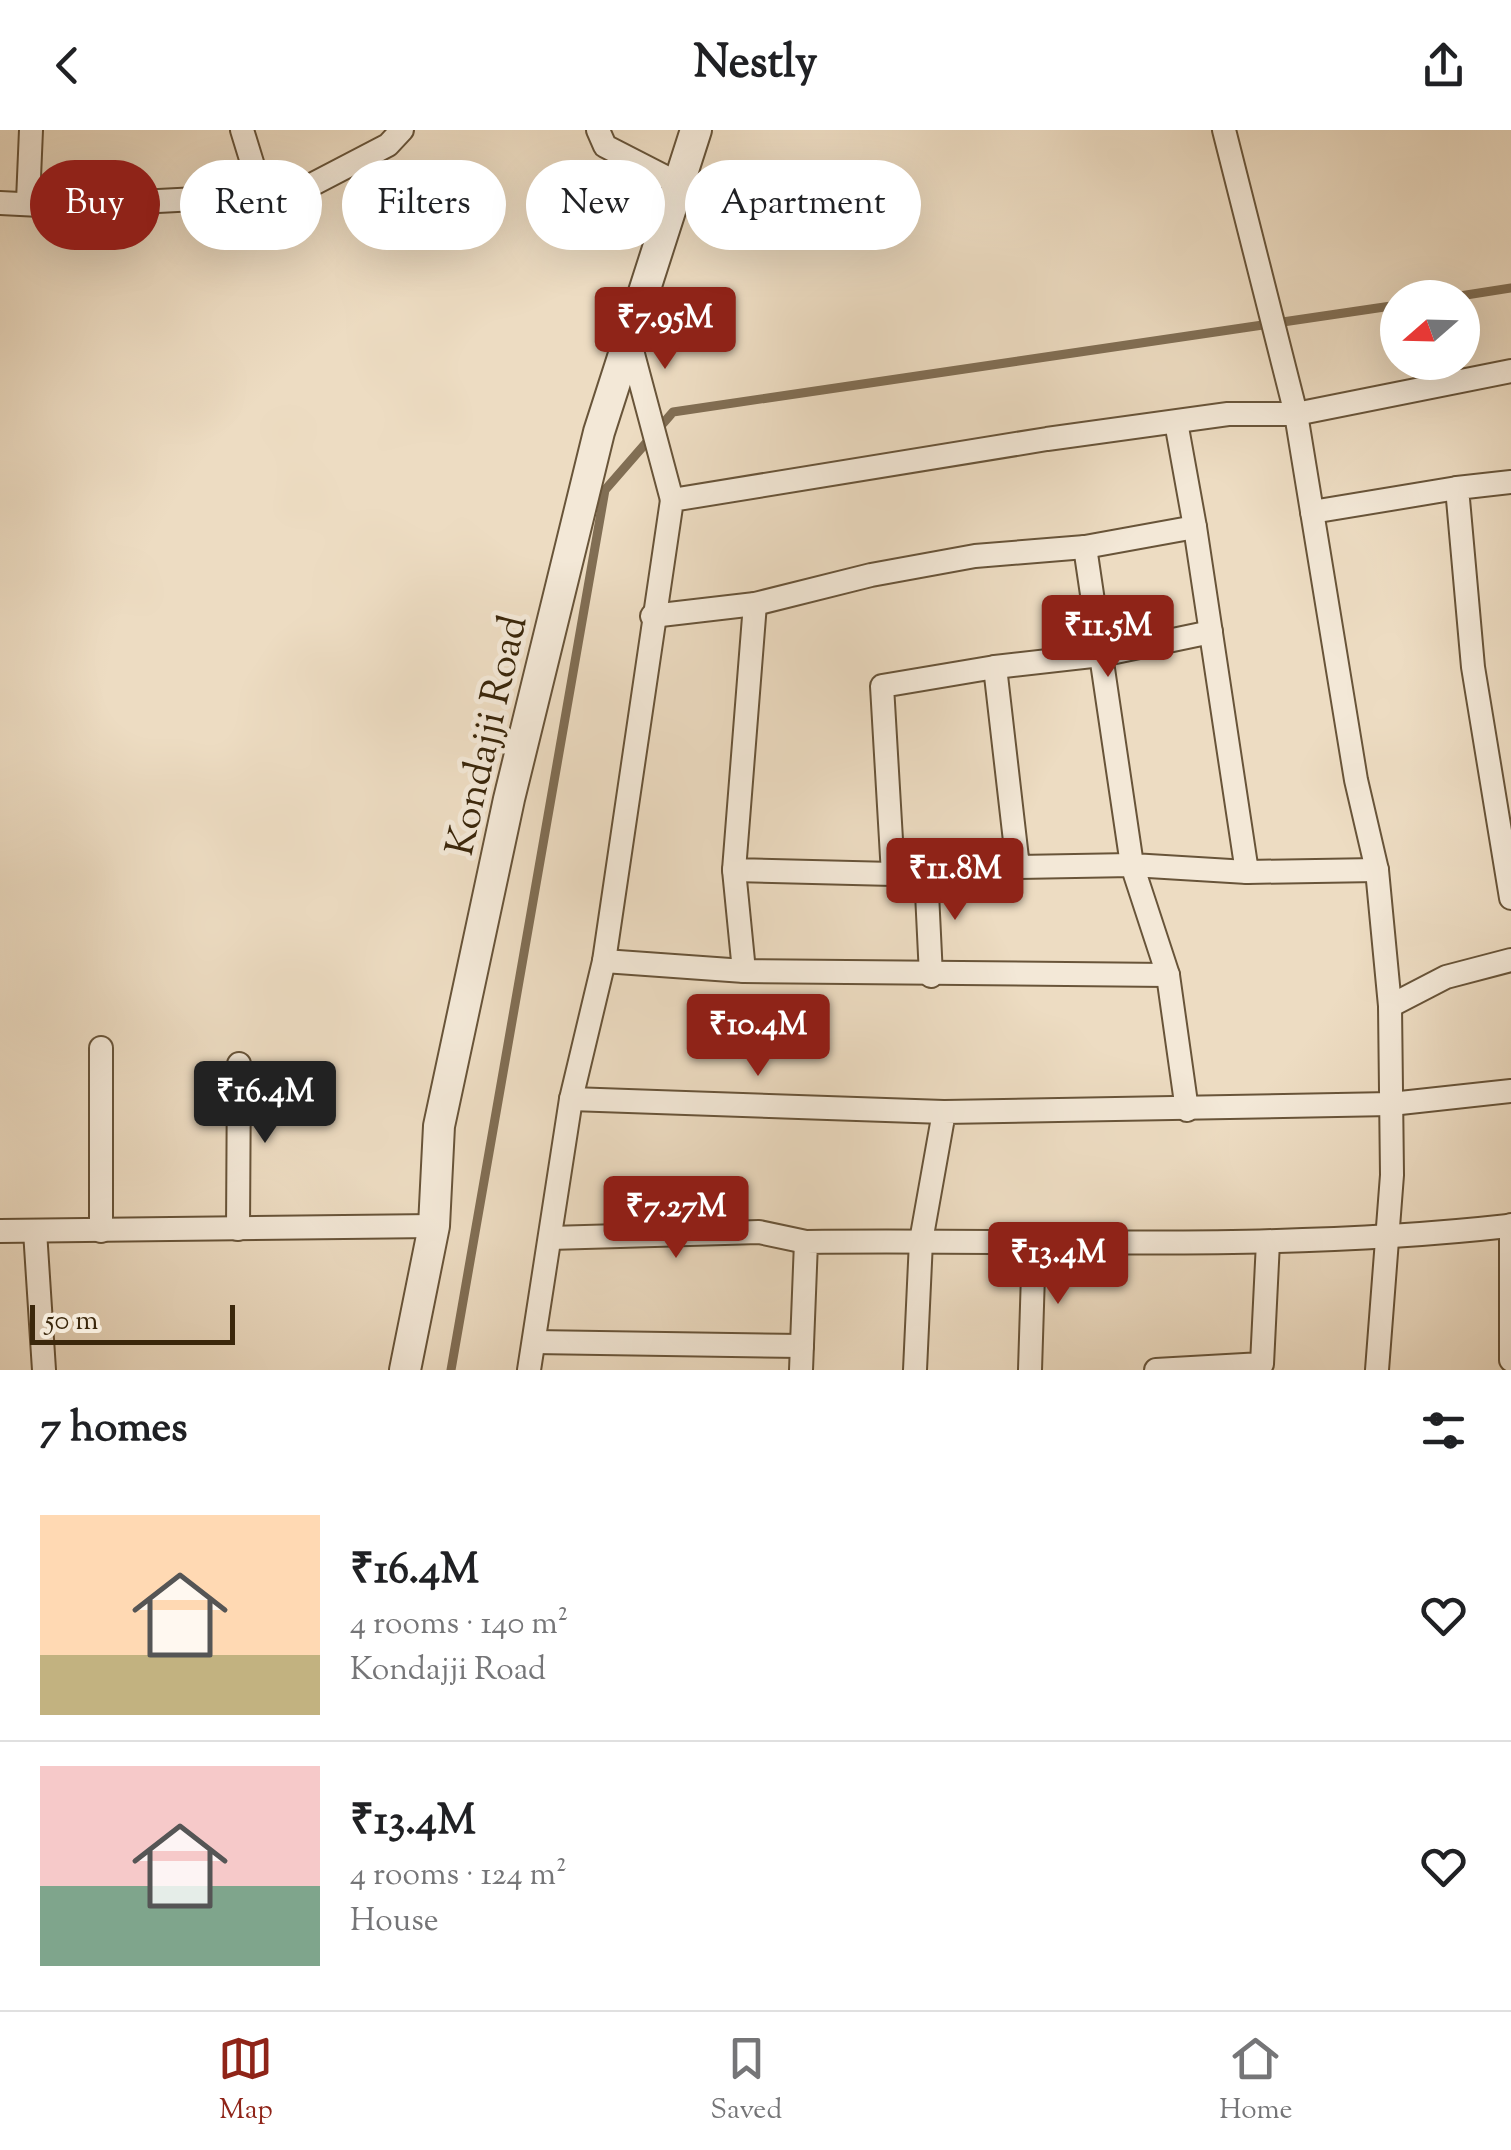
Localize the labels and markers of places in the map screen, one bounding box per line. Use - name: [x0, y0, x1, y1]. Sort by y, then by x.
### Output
- pin: ₹7.95M: [584, 287, 746, 372]
- pin: ₹11.5M: [1027, 595, 1189, 680]
- pin: ₹11.8M: [874, 838, 1036, 923]
- pin: ₹10.4M: [677, 994, 839, 1079]
- pin: ₹16.4M: [184, 1061, 346, 1146]
- pin: ₹7.27M: [595, 1176, 757, 1261]
- pin: ₹13.4M: [977, 1222, 1139, 1307]

